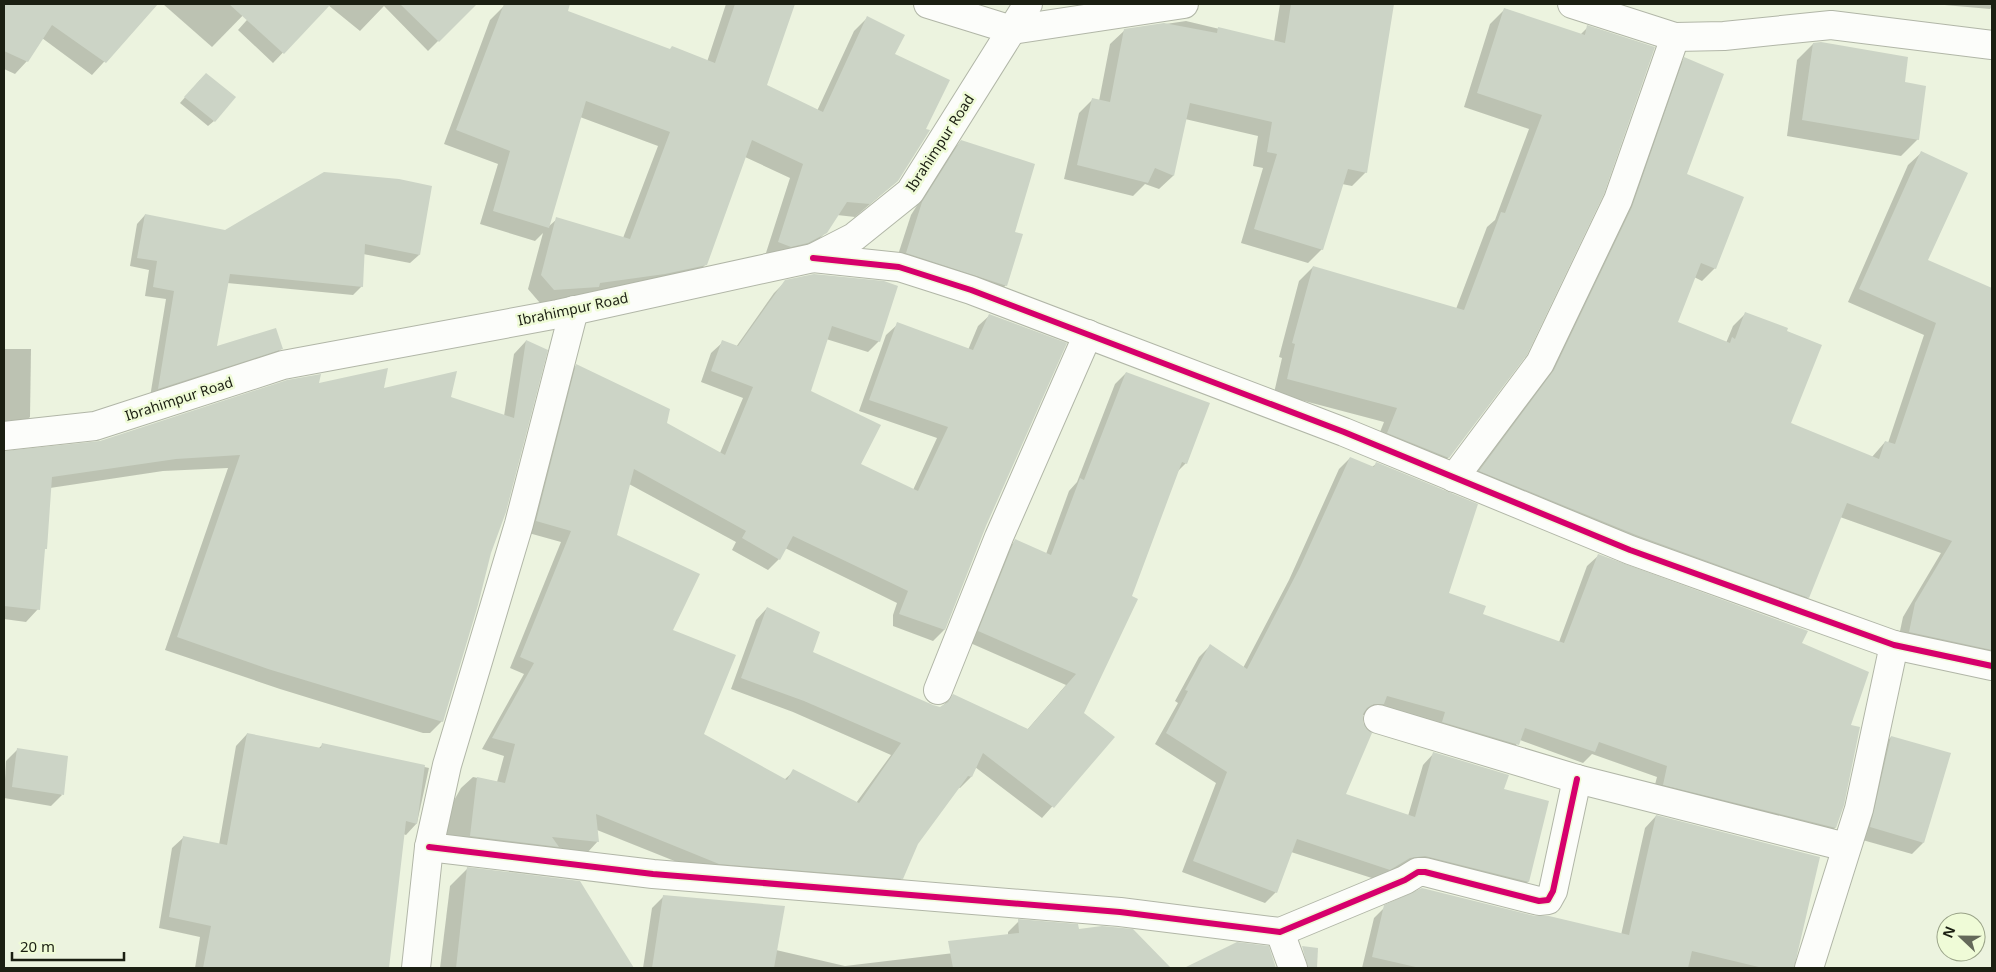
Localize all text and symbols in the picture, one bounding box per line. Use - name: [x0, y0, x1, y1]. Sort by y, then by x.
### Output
- street label: Ibrahimpur Road: [901, 90, 978, 195]
- street label: Ibrahimpur Road: [516, 288, 630, 329]
- street label: Ibrahimpur Road: [122, 372, 235, 425]
- north arrow: [1936, 912, 1986, 962]
- text: N: [1938, 923, 1959, 941]
- scale bar: [12, 930, 125, 962]
- text: 20 m: [20, 936, 55, 956]

